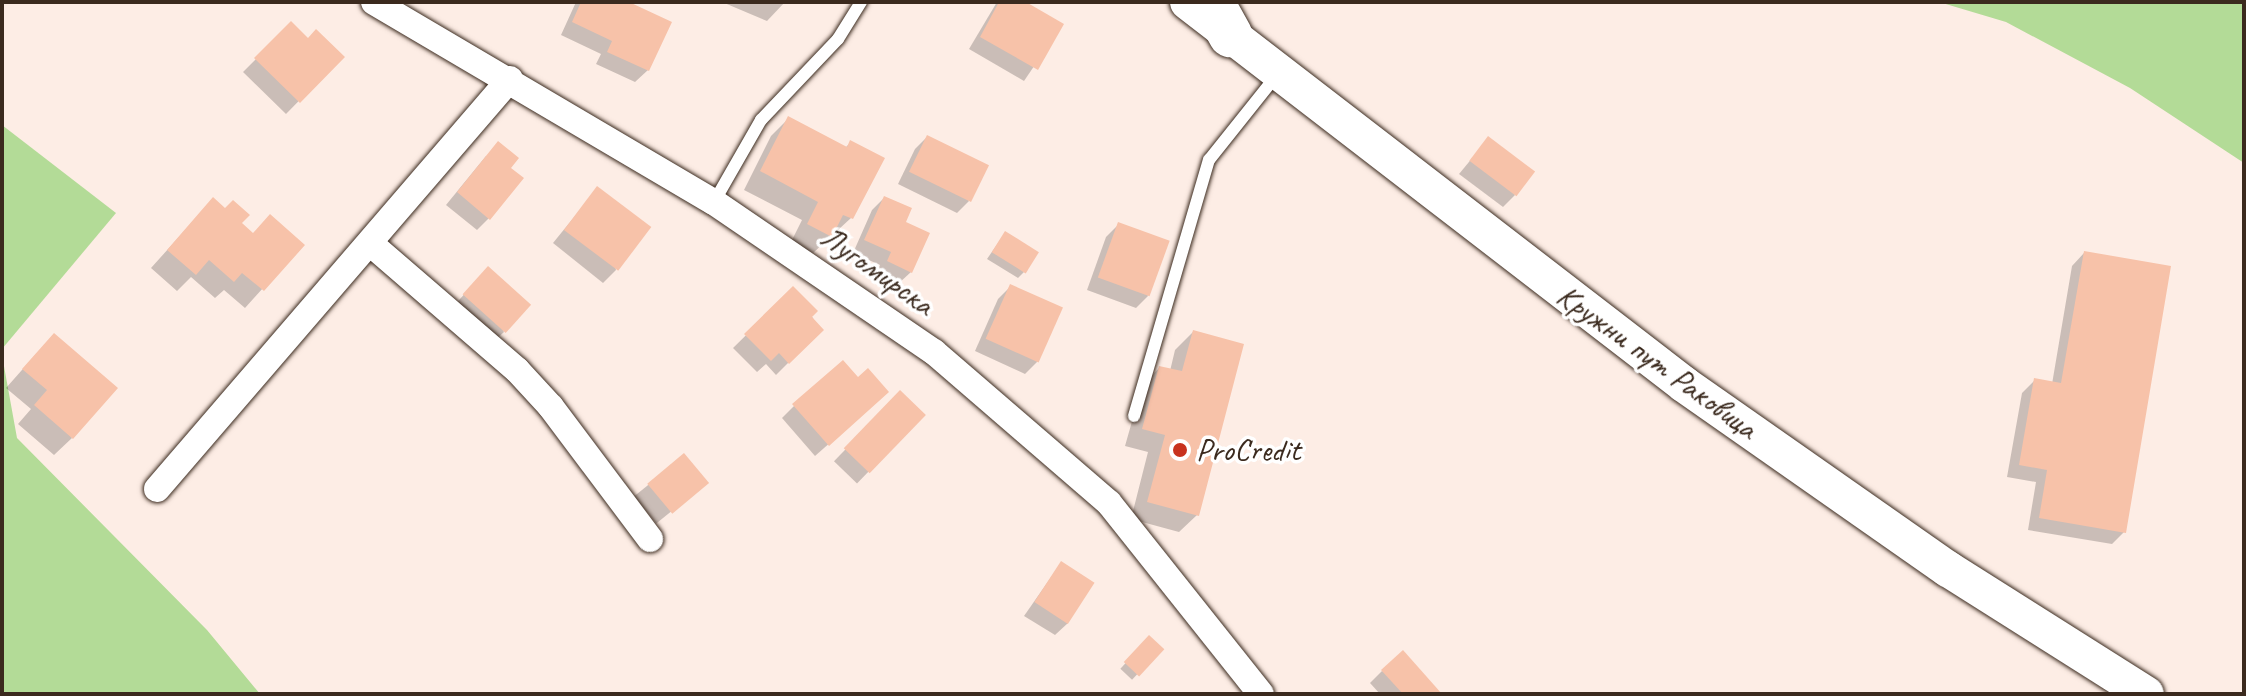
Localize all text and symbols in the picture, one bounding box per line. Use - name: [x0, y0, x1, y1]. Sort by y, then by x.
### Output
- street label: Лугомирска: [813, 218, 941, 324]
- street label: Кружни пут Раковица: [1549, 277, 1765, 447]
- place label: ProCredit: [1196, 431, 1300, 469]
- marker: ProCredit: [1171, 441, 1189, 459]

